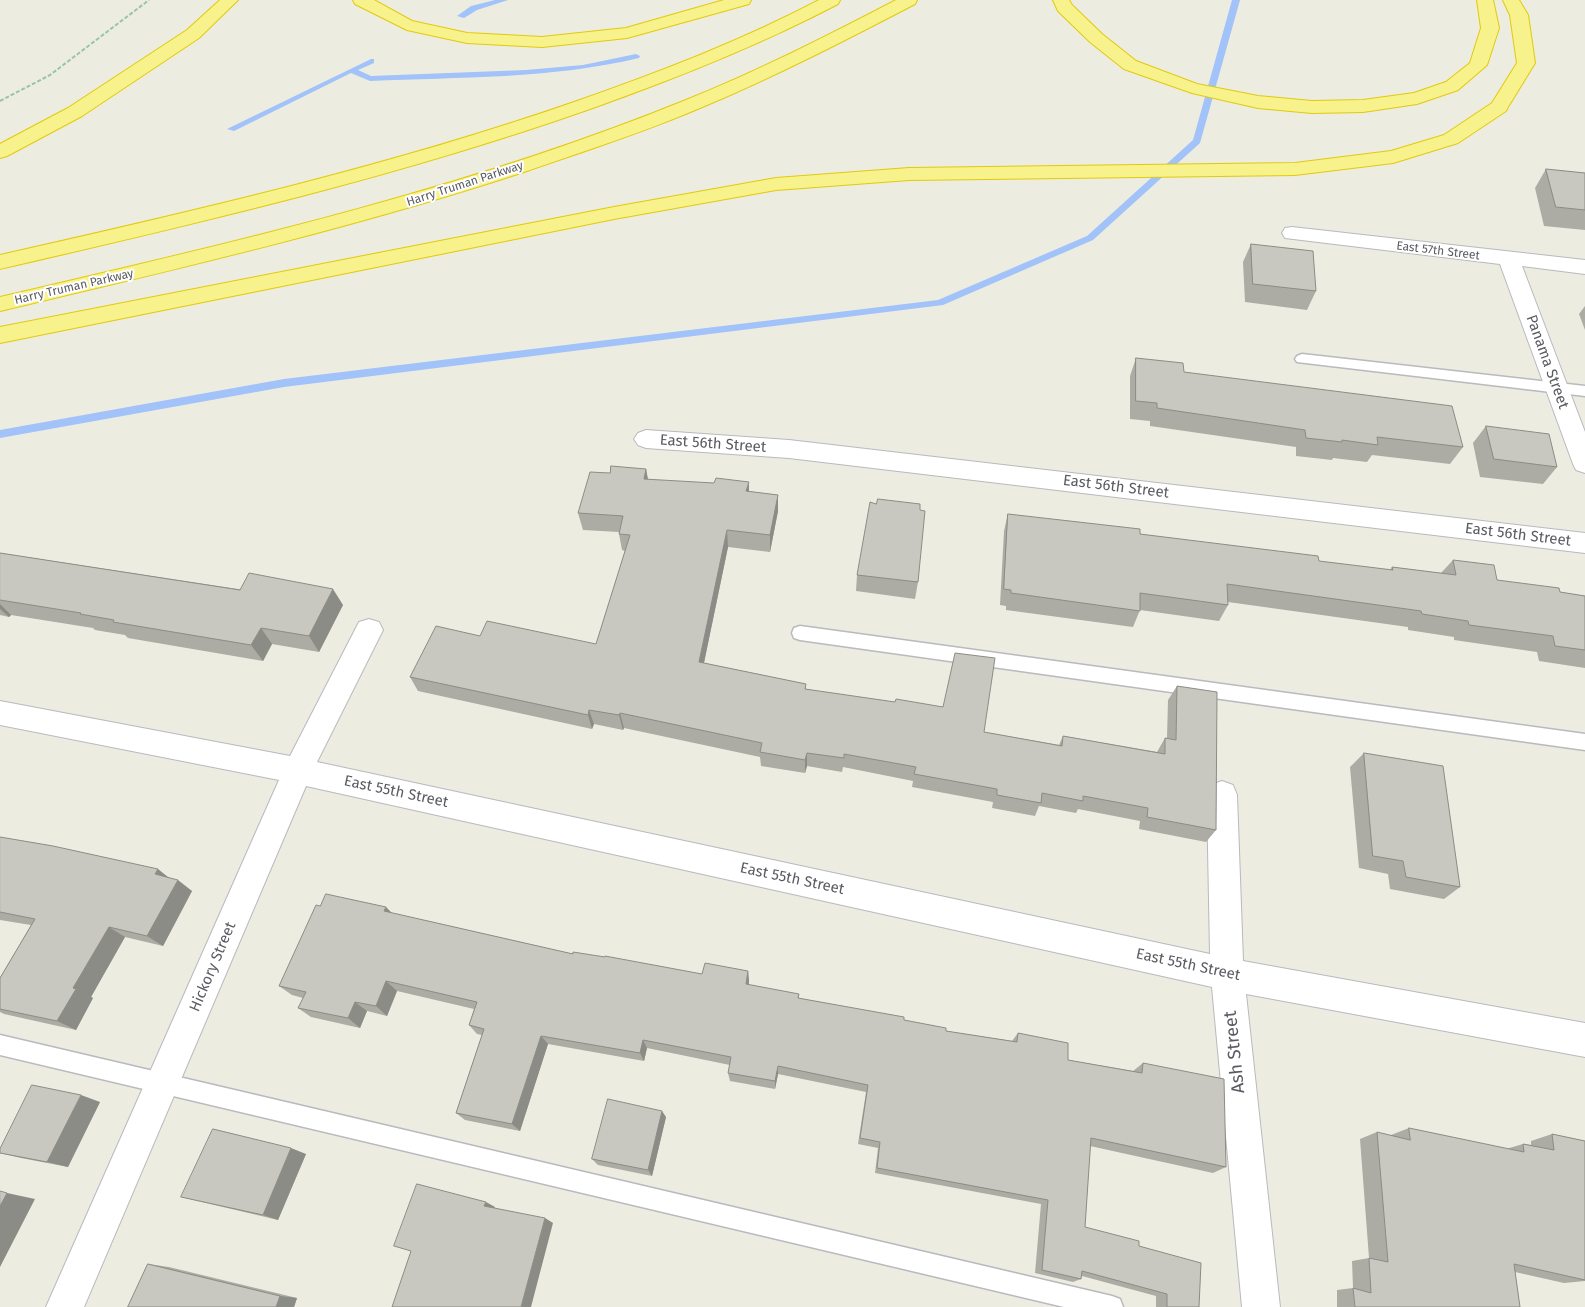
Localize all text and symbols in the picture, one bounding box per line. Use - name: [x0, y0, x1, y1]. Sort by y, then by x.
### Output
- street label: Harry Truman Parkway: [405, 158, 525, 210]
- street label: East 57th Street: [1395, 239, 1481, 263]
- street label: Harry Truman Parkway: [13, 266, 135, 308]
- street label: Panama Street: [1522, 313, 1572, 411]
- street label: East 56th Street: [659, 431, 767, 457]
- street label: East 56th Street: [1062, 472, 1170, 502]
- street label: East 56th Street: [1464, 520, 1572, 550]
- street label: East 55th Street: [342, 772, 450, 812]
- street label: East 55th Street: [738, 859, 846, 899]
- street label: Hickory Street: [186, 919, 240, 1015]
- street label: East 55th Street: [1134, 945, 1242, 985]
- street label: Ash Street: [1220, 1010, 1250, 1094]

